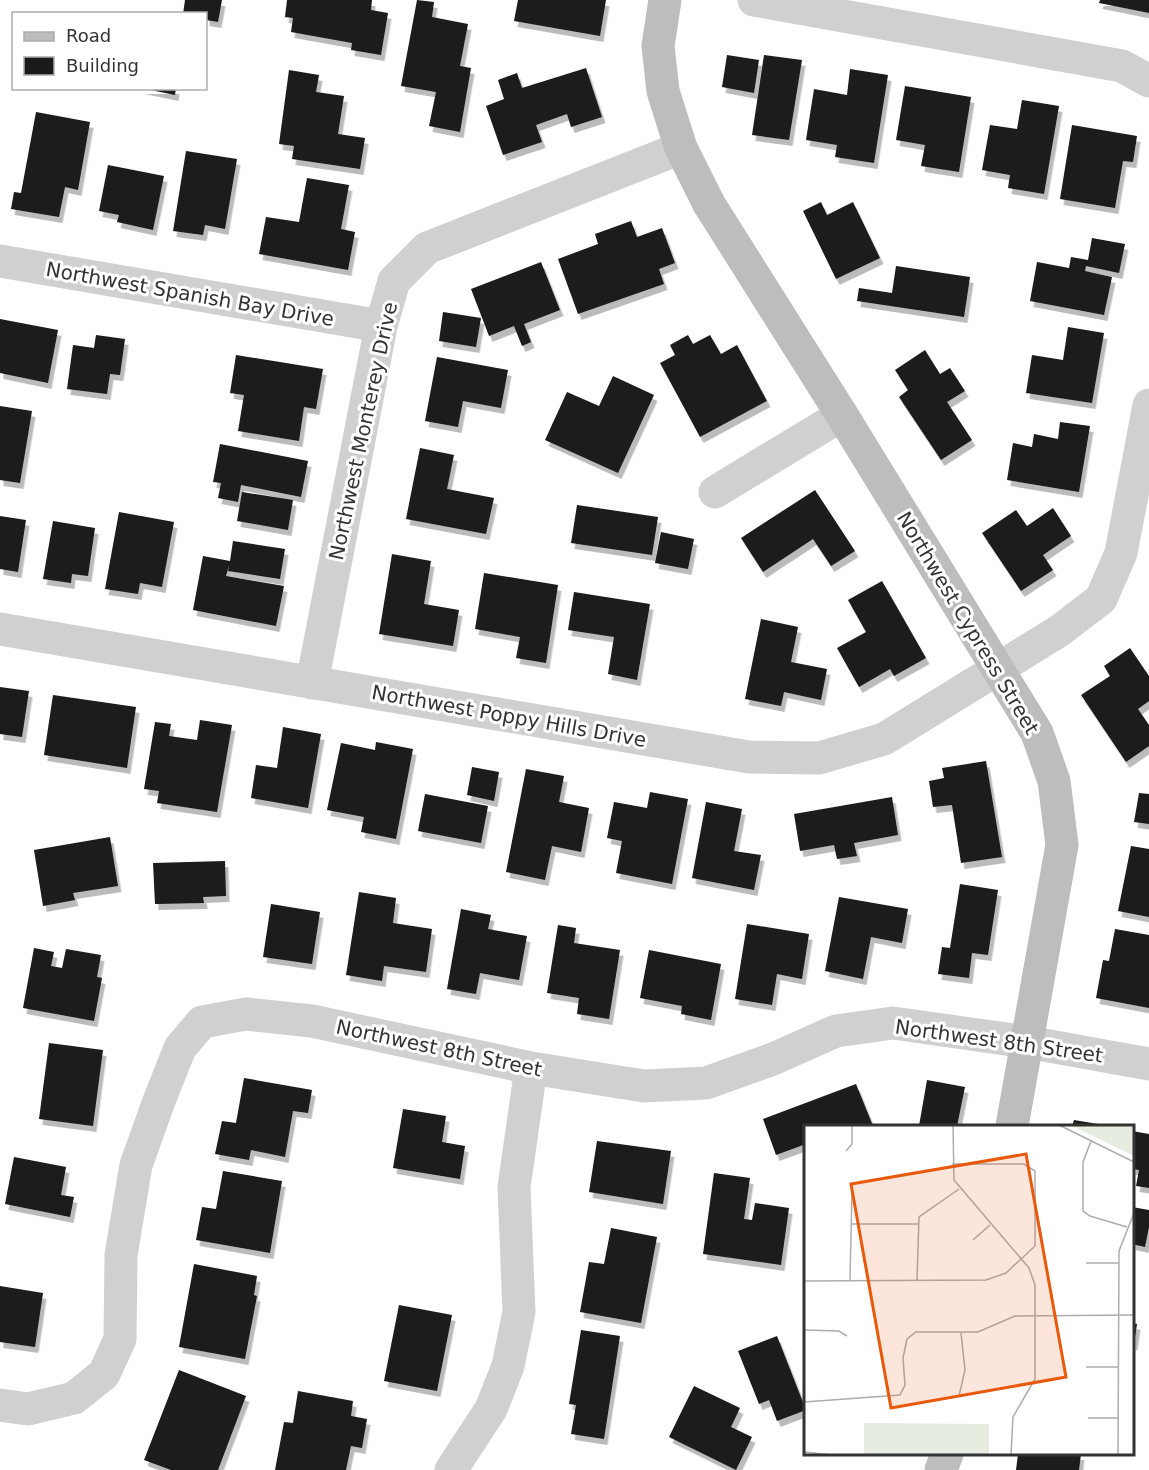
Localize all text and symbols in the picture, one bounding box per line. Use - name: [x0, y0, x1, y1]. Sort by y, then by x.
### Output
- legend: [12, 12, 207, 90]
- text: Road: [66, 25, 111, 46]
- text: Building: [66, 55, 139, 76]
- street label: Northwest Spanish Bay Drive: [44, 257, 336, 331]
- street label: Northwest Monterey Drive: [324, 300, 402, 562]
- street label: Northwest Cypress Street: [892, 507, 1044, 739]
- street label: Northwest Poppy Hills Drive: [370, 680, 648, 752]
- street label: Northwest 8th Street: [334, 1014, 544, 1082]
- street label: Northwest 8th Street: [894, 1015, 1105, 1067]
- inset map: [804, 1125, 1134, 1455]

